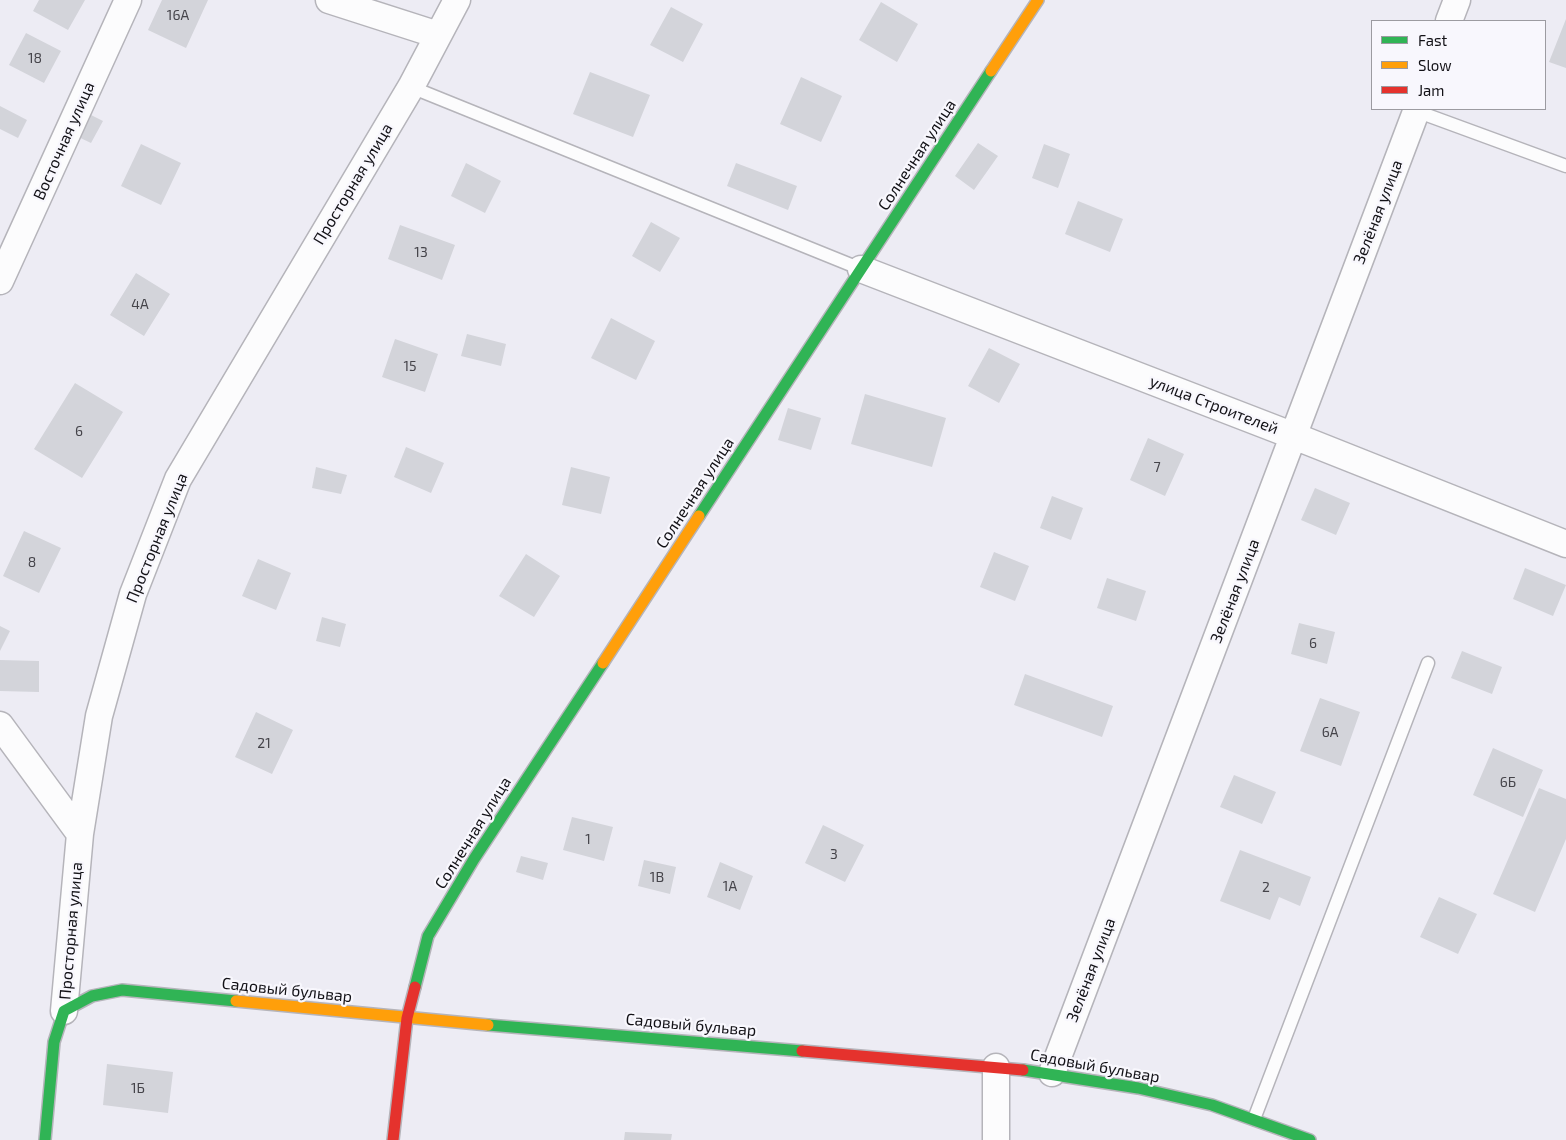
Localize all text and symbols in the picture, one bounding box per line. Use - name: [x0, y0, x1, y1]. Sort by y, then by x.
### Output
- house number: 16А: [167, 7, 189, 23]
- legend: [1371, 20, 1546, 110]
- text: Fast: [1418, 31, 1447, 49]
- house number: 18: [28, 50, 42, 66]
- text: Slow: [1418, 56, 1452, 74]
- street label: Восточная улица: [29, 79, 99, 203]
- text: Jam: [1418, 81, 1444, 99]
- street label: Солнечная улица: [874, 96, 960, 214]
- street label: Просторная улица: [309, 120, 397, 248]
- street label: Зелёная улица: [1349, 157, 1407, 267]
- house number: 13: [414, 244, 428, 260]
- house number: 4А: [131, 296, 149, 312]
- house number: 15: [403, 358, 417, 374]
- street label: улица Строителей: [1147, 372, 1281, 438]
- house number: 6: [75, 423, 83, 439]
- street label: Солнечная улица: [652, 434, 738, 552]
- house number: 7: [1153, 459, 1161, 475]
- street label: Просторная улица: [122, 470, 192, 606]
- street label: Зелёная улица: [1206, 536, 1264, 646]
- house number: 8: [28, 554, 36, 570]
- house number: 6: [1309, 635, 1317, 651]
- house number: 6А: [1322, 724, 1338, 740]
- house number: 21: [257, 735, 271, 751]
- street label: Солнечная улица: [431, 773, 515, 893]
- house number: 6Б: [1500, 774, 1516, 790]
- house number: 1: [585, 831, 591, 847]
- house number: 3: [830, 846, 838, 862]
- street label: Просторная улица: [55, 861, 87, 1001]
- house number: 1В: [650, 869, 664, 885]
- house number: 1А: [723, 878, 737, 894]
- house number: 2: [1262, 879, 1270, 895]
- street label: Зелёная улица: [1062, 915, 1120, 1025]
- street label: Садовый бульвар: [221, 974, 353, 1006]
- street label: Садовый бульвар: [625, 1010, 757, 1040]
- street label: Садовый бульвар: [1029, 1045, 1161, 1087]
- house number: 1Б: [131, 1080, 145, 1096]

